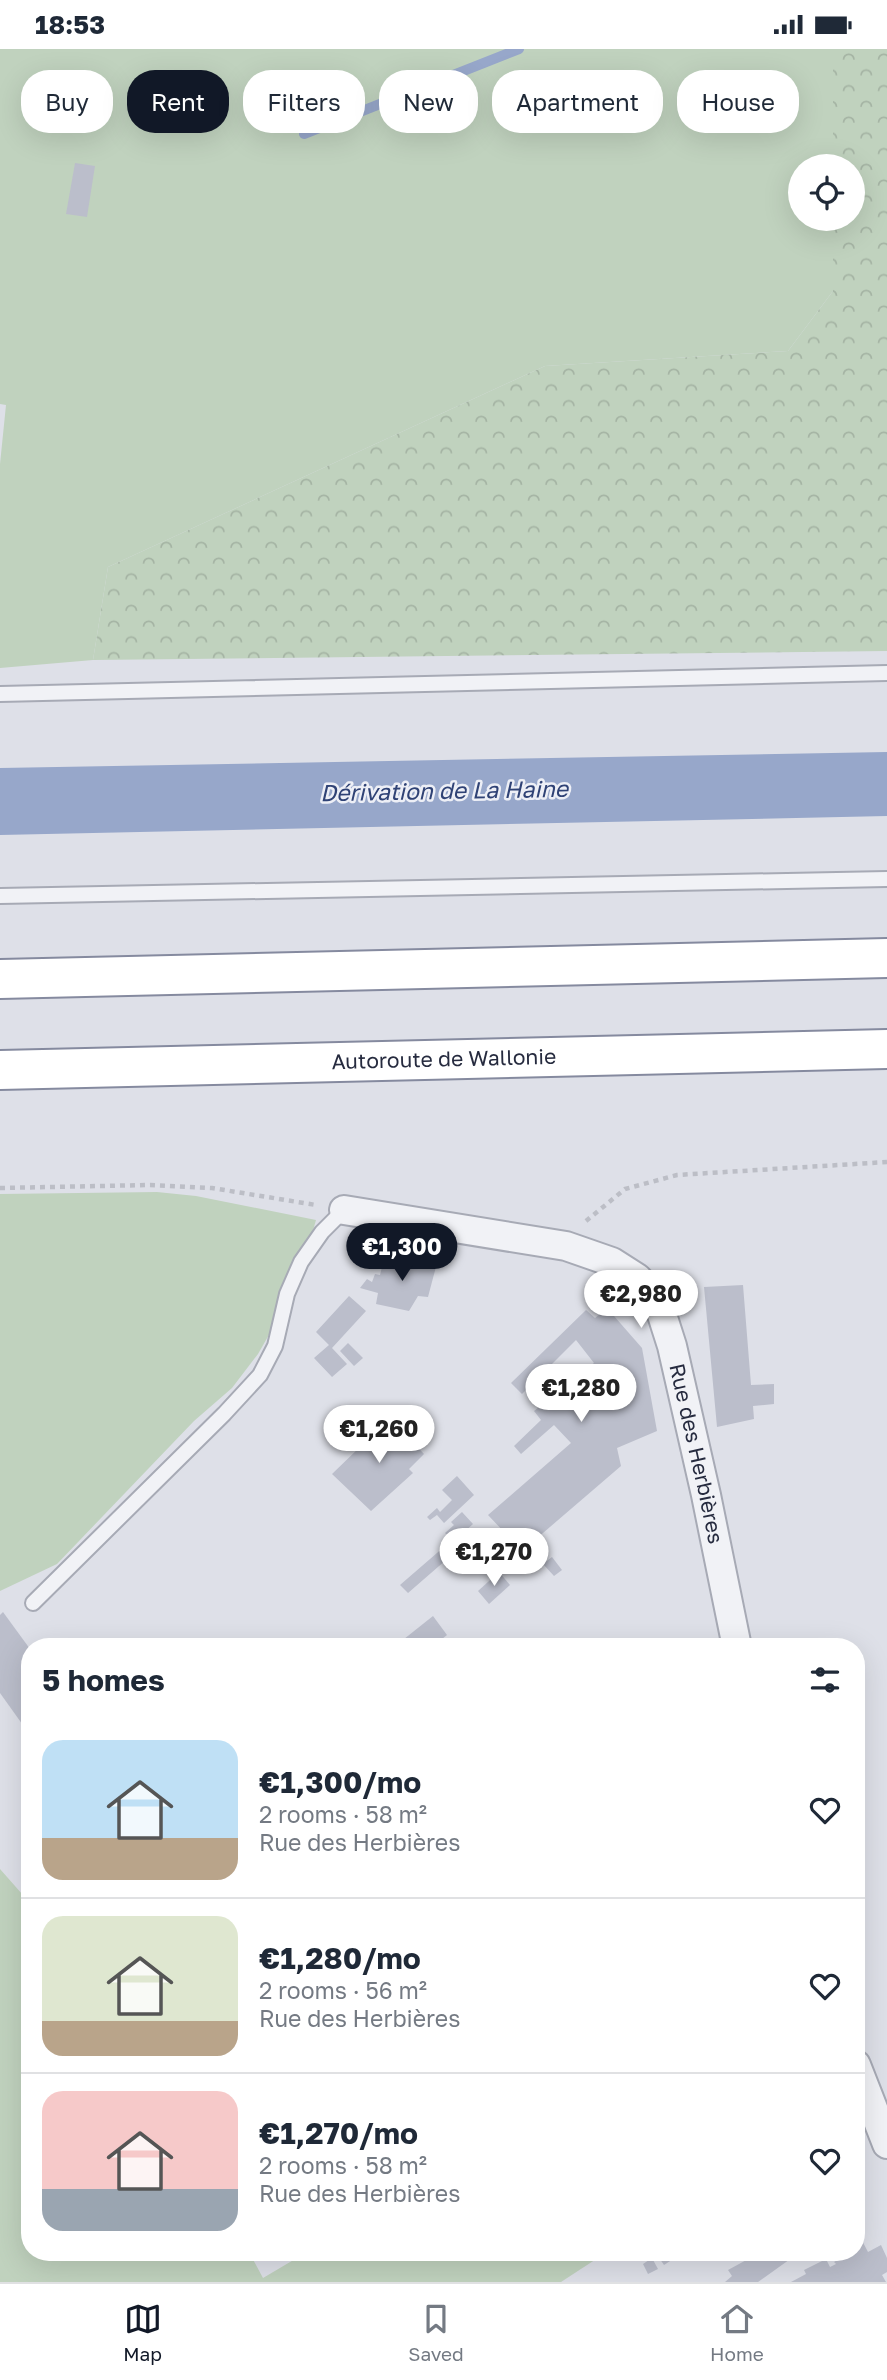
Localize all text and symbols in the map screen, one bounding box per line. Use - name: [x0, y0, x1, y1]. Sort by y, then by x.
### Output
- text: 18:53: [35, 9, 105, 40]
- chip: Buy: [21, 70, 113, 133]
- chip: Rent: [127, 70, 229, 133]
- chip: Filters: [243, 70, 365, 133]
- chip: New: [379, 70, 478, 133]
- chip: Apartment: [492, 70, 663, 133]
- chip: House: [677, 70, 799, 133]
- map controls: [788, 154, 865, 231]
- button: locate: [788, 154, 865, 231]
- water label: Dérivation de La Haine: [320, 774, 570, 806]
- street label: Autoroute de Wallonie: [331, 1043, 556, 1074]
- pin: €1,300: [345, 1223, 459, 1283]
- text: €1,300: [362, 1232, 442, 1260]
- pin: €2,980: [584, 1271, 698, 1330]
- text: €2,980: [600, 1279, 682, 1307]
- street label: Rue des Herbières: [664, 1361, 730, 1546]
- pin: €1,280: [524, 1365, 638, 1424]
- text: €1,280: [541, 1373, 621, 1401]
- pin: €1,260: [322, 1405, 436, 1465]
- text: €1,260: [339, 1414, 419, 1442]
- pin: €1,270: [437, 1529, 551, 1588]
- text: €1,270: [456, 1537, 532, 1565]
- icon: filters: [806, 1661, 844, 1699]
- text: 5 homes: [42, 1662, 165, 1698]
- text: €1,300/mo: [259, 1764, 421, 1800]
- icon: home: [98, 1768, 182, 1852]
- icon: heart: [806, 1791, 844, 1829]
- text: 2 rooms · 58 m²: [259, 1800, 427, 1828]
- text: Rue des Herbières: [259, 1828, 460, 1856]
- text: €1,280/mo: [259, 1940, 421, 1976]
- icon: home: [98, 1944, 182, 2028]
- icon: heart: [806, 1967, 844, 2005]
- text: 2 rooms · 56 m²: [259, 1976, 427, 2004]
- text: Rue des Herbières: [259, 2004, 460, 2032]
- text: €1,270/mo: [259, 2115, 418, 2151]
- icon: home: [98, 2119, 182, 2203]
- icon: heart: [806, 2142, 844, 2180]
- text: 2 rooms · 58 m²: [259, 2151, 427, 2179]
- text: Rue des Herbières: [259, 2179, 460, 2207]
- tab: Map: [123, 2300, 162, 2365]
- tab: Saved: [408, 2300, 464, 2365]
- tab: Home: [710, 2300, 764, 2365]

